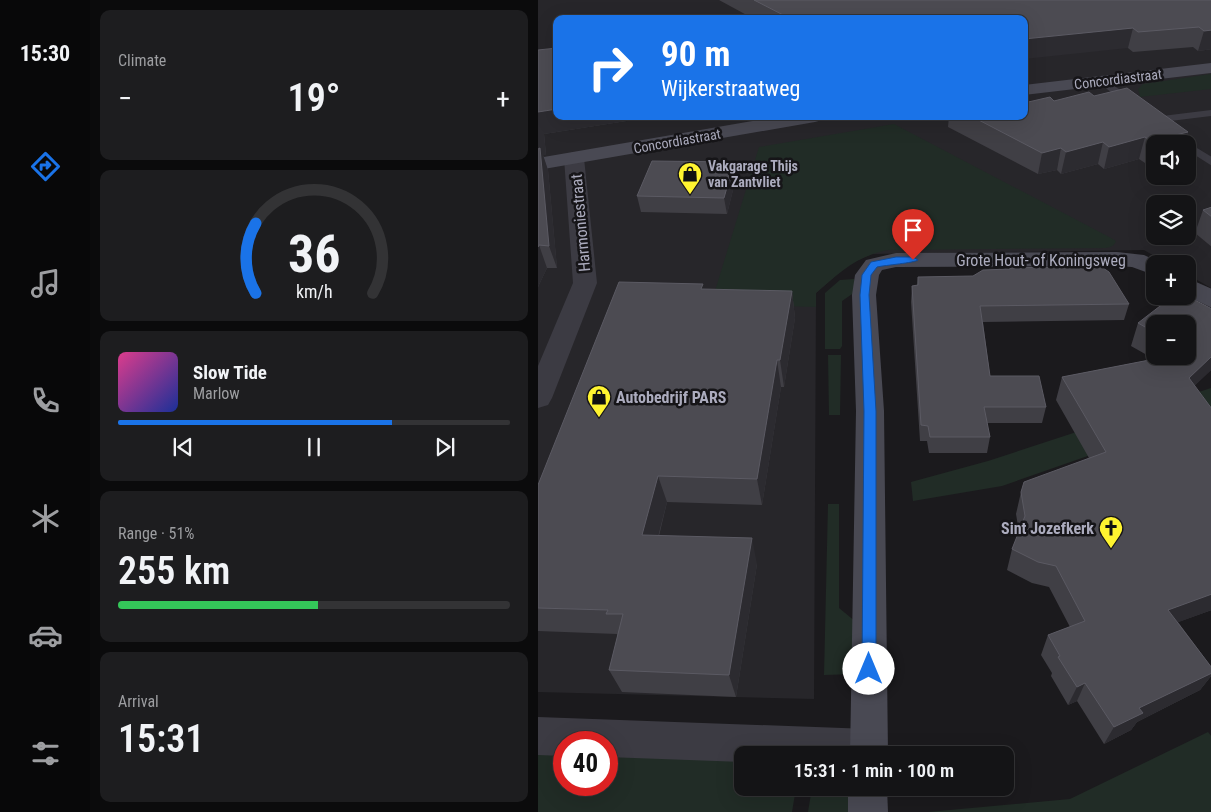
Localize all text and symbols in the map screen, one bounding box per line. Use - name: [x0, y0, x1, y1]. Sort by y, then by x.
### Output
- text: 90 m: [661, 34, 730, 75]
- icon: right: [578, 35, 643, 100]
- text: 15:30: [20, 41, 70, 66]
- text: Climate: [118, 51, 166, 70]
- street label: Concordiastraat: [1073, 66, 1163, 92]
- text: 19°: [288, 76, 340, 120]
- text: Wijkerstraatweg: [661, 76, 800, 101]
- text: −: [118, 82, 132, 115]
- text: +: [496, 82, 510, 115]
- street label: Concordiastraat: [632, 125, 722, 157]
- map controls: [1146, 135, 1196, 365]
- button: sound: [1146, 135, 1196, 185]
- icon: directions: [28, 149, 63, 184]
- place label: Vakgarage Thijs van Zantvliet: [708, 158, 798, 190]
- shop icon: Vakgarage Thijs van Zantvliet: [677, 161, 703, 195]
- street label: Harmoniestraat: [567, 173, 594, 273]
- button: layers: [1146, 195, 1196, 245]
- pin: [892, 209, 934, 260]
- icon: arrive: [899, 216, 927, 244]
- text: 36: [288, 224, 340, 285]
- street label: Grote Hout- of Koningsweg: [956, 251, 1126, 270]
- button: +: [1146, 255, 1196, 305]
- icon: music: [28, 266, 63, 301]
- text: km/h: [296, 281, 332, 302]
- button: −: [1146, 315, 1196, 365]
- text: Slow Tide: [193, 361, 267, 384]
- icon: phone: [28, 383, 63, 418]
- text: Marlow: [193, 384, 240, 403]
- shop icon: Autobedrijf PARS: [586, 384, 612, 418]
- place label: Autobedrijf PARS: [616, 388, 727, 407]
- icon: previous: [169, 433, 197, 461]
- icon: pause: [300, 433, 328, 461]
- icon: next: [431, 433, 459, 461]
- icon: climate: [28, 501, 63, 536]
- church icon: Sint Jozefkerk: [1098, 515, 1124, 549]
- place label: Sint Jozefkerk: [1001, 519, 1094, 538]
- text: Range · 51%: [118, 524, 194, 543]
- text: 255 km: [118, 549, 230, 593]
- icon: car: [28, 618, 63, 653]
- position arrow: [842, 642, 894, 694]
- text: Arrival: [118, 692, 159, 711]
- text: 15:31: [118, 717, 204, 761]
- speed limit sign: 40: [553, 731, 618, 796]
- icon: filters: [28, 736, 63, 771]
- text: 15:31 · 1 min · 100 m: [794, 759, 954, 782]

